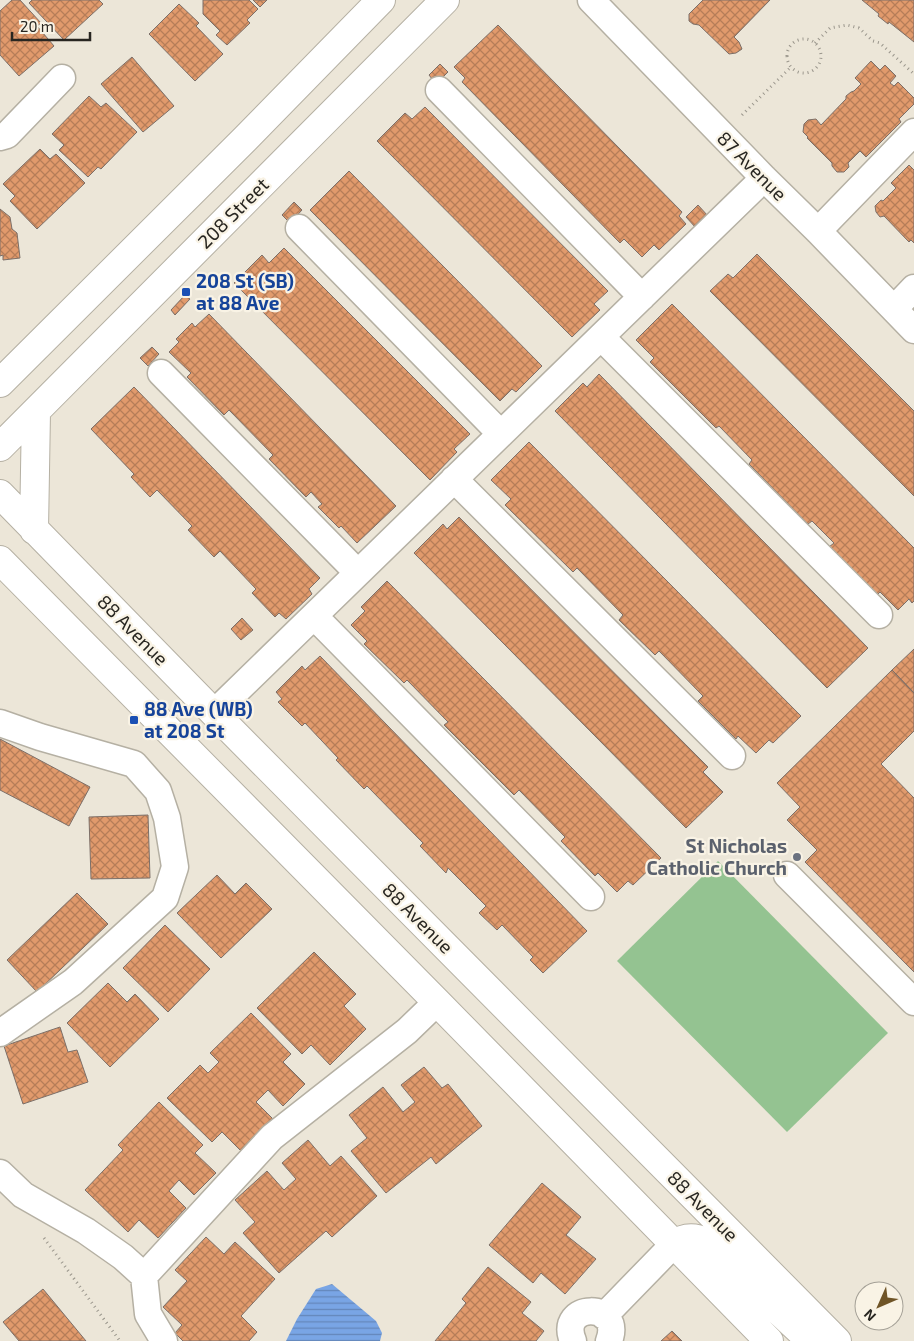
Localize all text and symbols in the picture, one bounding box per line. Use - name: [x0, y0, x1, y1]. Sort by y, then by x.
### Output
- scale bar: [12, 10, 90, 42]
- text: 20 m: [20, 17, 54, 35]
- street label: 87 Avenue: [713, 126, 792, 205]
- street label: 208 Street: [192, 172, 273, 253]
- place label: 208 St (SB) at 88 Ave: [196, 269, 294, 314]
- marker: 208 St (SB) at 88 Ave: [180, 286, 192, 298]
- street label: 88 Avenue: [93, 590, 173, 670]
- place label: 88 Ave (WB) at 208 St: [144, 697, 253, 742]
- marker: 88 Ave (WB) at 208 St: [128, 714, 140, 726]
- place label: St Nicholas Catholic Church: [646, 834, 787, 879]
- marker: St Nicholas Catholic Church: [791, 851, 803, 863]
- street label: 88 Avenue: [378, 878, 458, 958]
- street label: 88 Avenue: [663, 1166, 743, 1246]
- north arrow: [854, 1281, 904, 1331]
- text: N: [860, 1306, 879, 1325]

